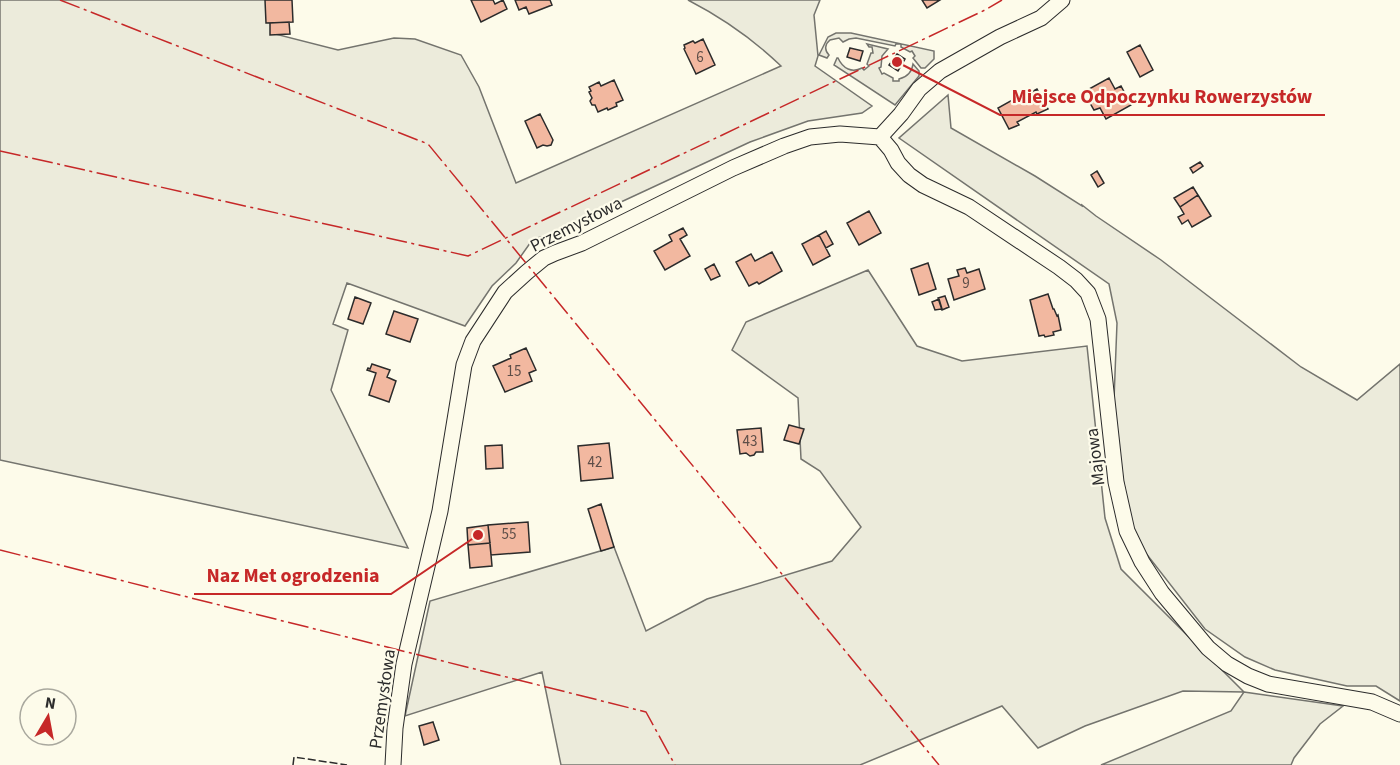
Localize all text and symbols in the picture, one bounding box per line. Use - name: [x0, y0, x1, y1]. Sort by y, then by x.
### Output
- house number: 6: [696, 47, 704, 68]
- callout: Miejsce Odpoczynku Rowerzystów: [1000, 77, 1325, 115]
- text: Miejsce Odpoczynku Rowerzystów: [1012, 83, 1313, 111]
- street label: Przemysłowa: [526, 190, 627, 258]
- house number: 9: [962, 273, 970, 294]
- house number: 15: [507, 361, 521, 382]
- street label: Majowa: [1080, 427, 1111, 487]
- house number: 43: [743, 431, 757, 452]
- house number: 42: [588, 452, 602, 473]
- house number: 55: [502, 524, 516, 545]
- callout: Naz Met ogrodzenia: [194, 556, 391, 594]
- text: Naz Met ogrodzenia: [206, 562, 380, 590]
- street label: Przemysłowa: [363, 648, 402, 751]
- north arrow: [18, 687, 78, 747]
- text: N: [43, 691, 58, 715]

